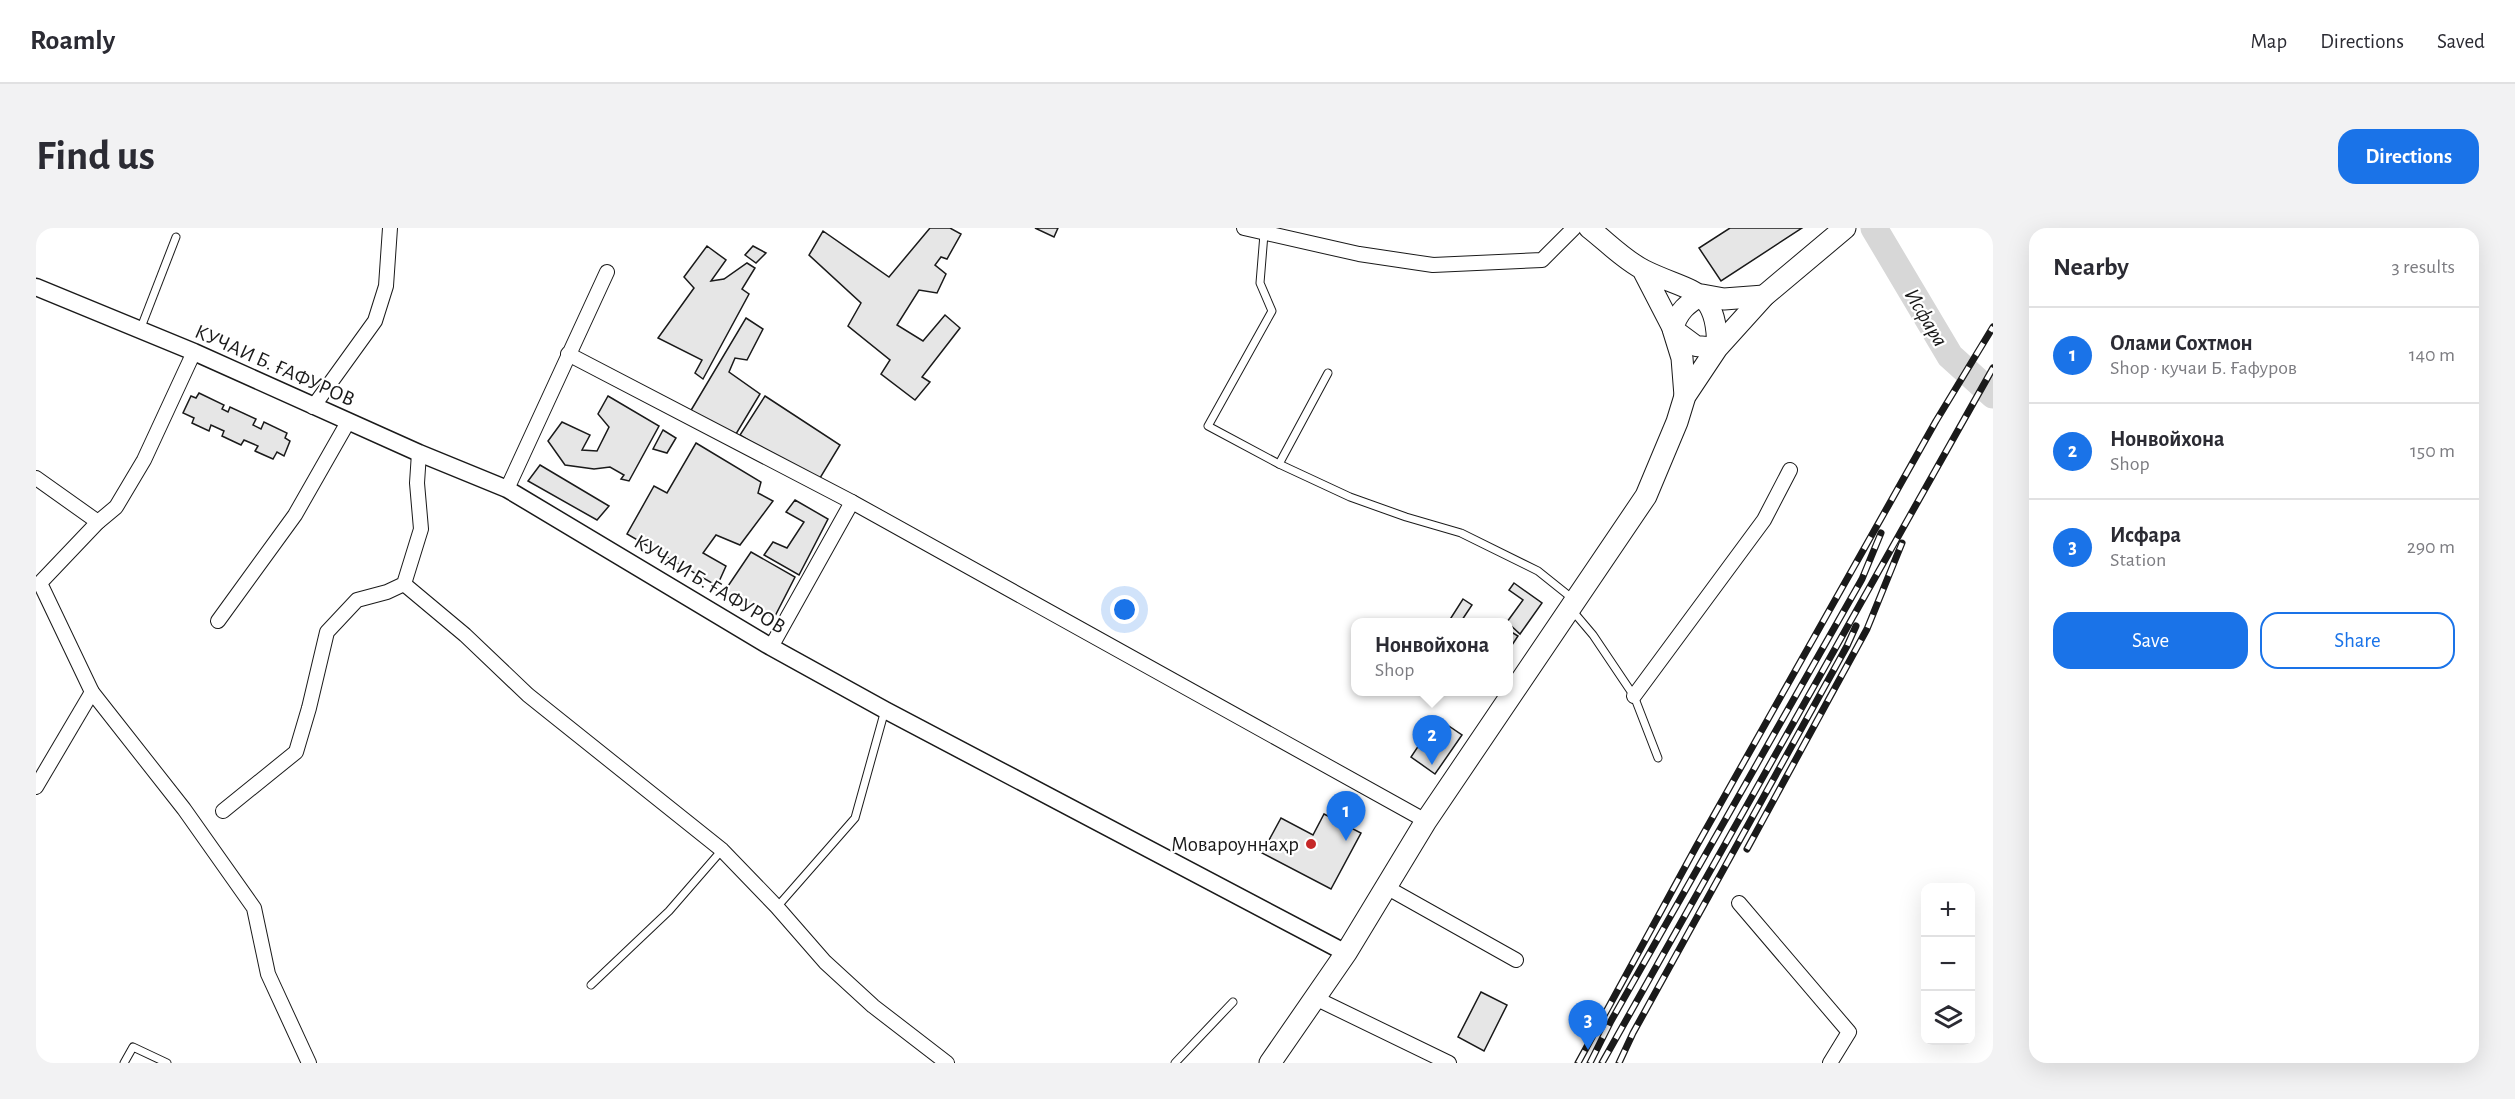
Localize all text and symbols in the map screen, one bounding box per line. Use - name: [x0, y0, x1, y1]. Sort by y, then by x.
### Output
- text: Roamly: [30, 27, 115, 55]
- text: Map: [2251, 31, 2287, 52]
- text: Directions: [2320, 31, 2404, 52]
- text: Saved: [2437, 31, 2485, 52]
- button: Directions: [2338, 129, 2479, 184]
- text: Find us: [36, 135, 155, 177]
- text: Nearby: [2053, 254, 2129, 280]
- text: 3 results: [2391, 257, 2455, 277]
- water label: Исфара: [1900, 285, 1952, 351]
- street label: КУЧАИ Б. ҒАФУРОВ: [192, 321, 358, 410]
- text: Олами Сохтмон: [2110, 332, 2253, 354]
- text: 1: [2069, 345, 2076, 365]
- text: 140 m: [2409, 345, 2455, 365]
- text: Shop · кучаи Б. Ғафуров: [2110, 358, 2297, 378]
- text: Нонвойхона: [2110, 428, 2225, 450]
- text: 2: [2068, 441, 2077, 461]
- text: 150 m: [2410, 441, 2455, 461]
- text: Shop: [2110, 454, 2150, 474]
- text: Исфара: [2110, 524, 2181, 546]
- street label: КУЧАИ Б. ҒАФУРОВ: [630, 531, 789, 638]
- text: 3: [2068, 537, 2077, 557]
- text: 290 m: [2407, 537, 2455, 557]
- text: Station: [2110, 550, 2166, 570]
- your location: [1110, 595, 1139, 624]
- button: Save: [2053, 612, 2248, 669]
- button: Share: [2260, 612, 2455, 669]
- popup: [1351, 618, 1513, 696]
- text: Нонвойхона: [1375, 634, 1489, 656]
- text: Shop: [1375, 660, 1414, 680]
- pin: 2: [1412, 716, 1452, 765]
- pin: 1: [1326, 792, 1366, 841]
- place label: Мовароуннаҳр: [1171, 834, 1299, 855]
- marker: Мовароуннаҳр: [1304, 837, 1318, 851]
- map controls: [1921, 883, 1975, 1045]
- button: +: [1921, 883, 1975, 937]
- button: −: [1921, 937, 1975, 991]
- button: layers: [1921, 991, 1975, 1045]
- pin: 3: [1568, 1000, 1608, 1050]

